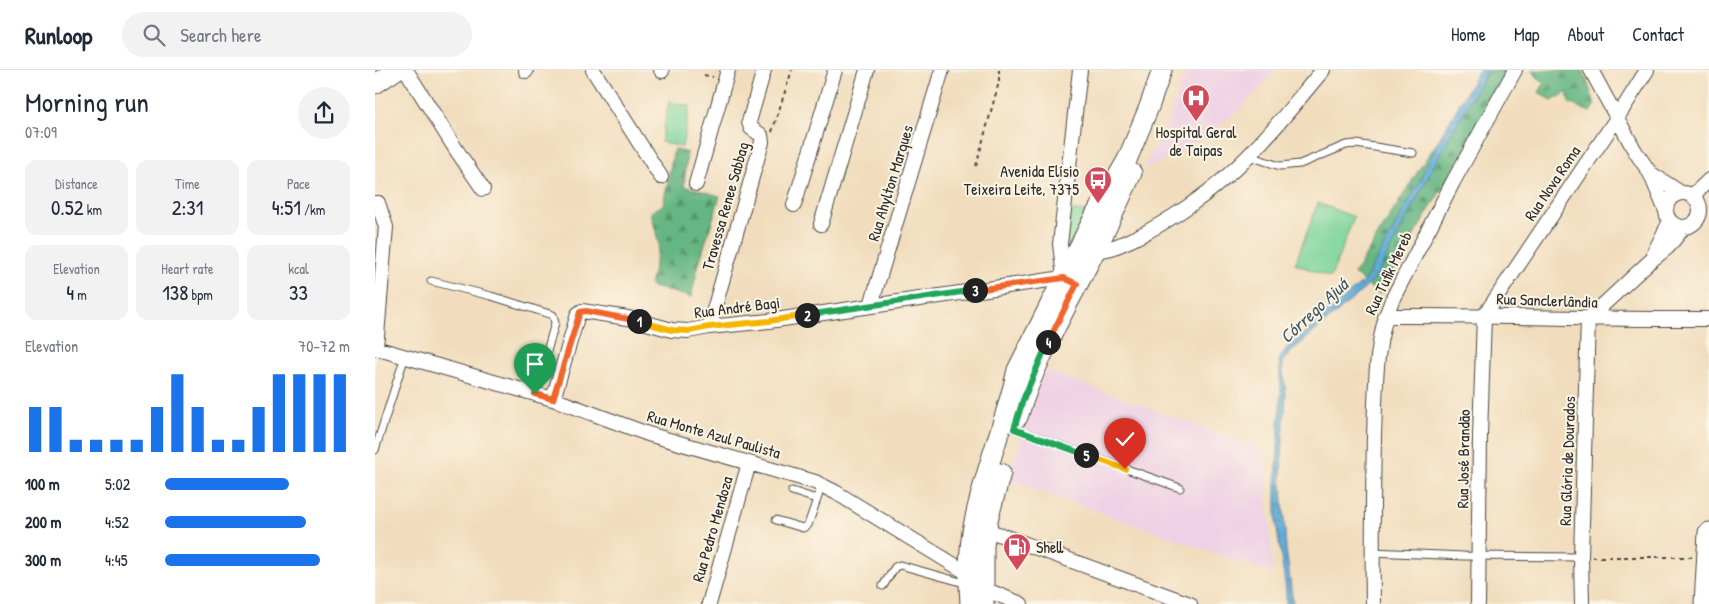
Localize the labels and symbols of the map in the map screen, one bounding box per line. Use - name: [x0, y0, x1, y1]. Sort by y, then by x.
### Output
- hospital icon: Hospital Geral de Taipas: [1181, 83, 1211, 122]
- place label: Hospital Geral de Taipas: [1156, 121, 1237, 161]
- street label: Rua Ahylton Marques: [862, 122, 918, 244]
- street label: Travessa Renee Sabbag: [696, 139, 754, 273]
- street label: Rua Nova Roma: [1519, 141, 1585, 225]
- place label: Avenida Elísio Teixeira Leite, 7375: [964, 160, 1080, 200]
- bus stop icon: Avenida Elísio Teixeira Leite, 7375: [1083, 165, 1113, 204]
- street label: Rua Tufik Mereb: [1359, 228, 1417, 318]
- water label: Córrego Ajuá: [1274, 271, 1355, 349]
- pin: 3: [963, 278, 987, 302]
- street label: Rua Sanclerlândia: [1496, 287, 1598, 313]
- street label: Rua André Bagi: [693, 291, 781, 323]
- pin: 2: [795, 302, 819, 328]
- pin: 1: [627, 308, 651, 334]
- pin: 4: [1035, 330, 1061, 354]
- pin: [514, 343, 556, 394]
- street label: Rua Glória de Dourados: [1554, 396, 1580, 526]
- street label: Rua Monte Azul Paulista: [645, 404, 783, 464]
- street label: Rua José Brandão: [1451, 409, 1475, 509]
- pin: [1104, 418, 1146, 469]
- pin: 5: [1073, 442, 1099, 468]
- street label: Rua Pedro Mendoza: [686, 474, 738, 584]
- fuel station icon: Shell: [1002, 532, 1032, 571]
- place label: Shell: [1036, 536, 1063, 558]

